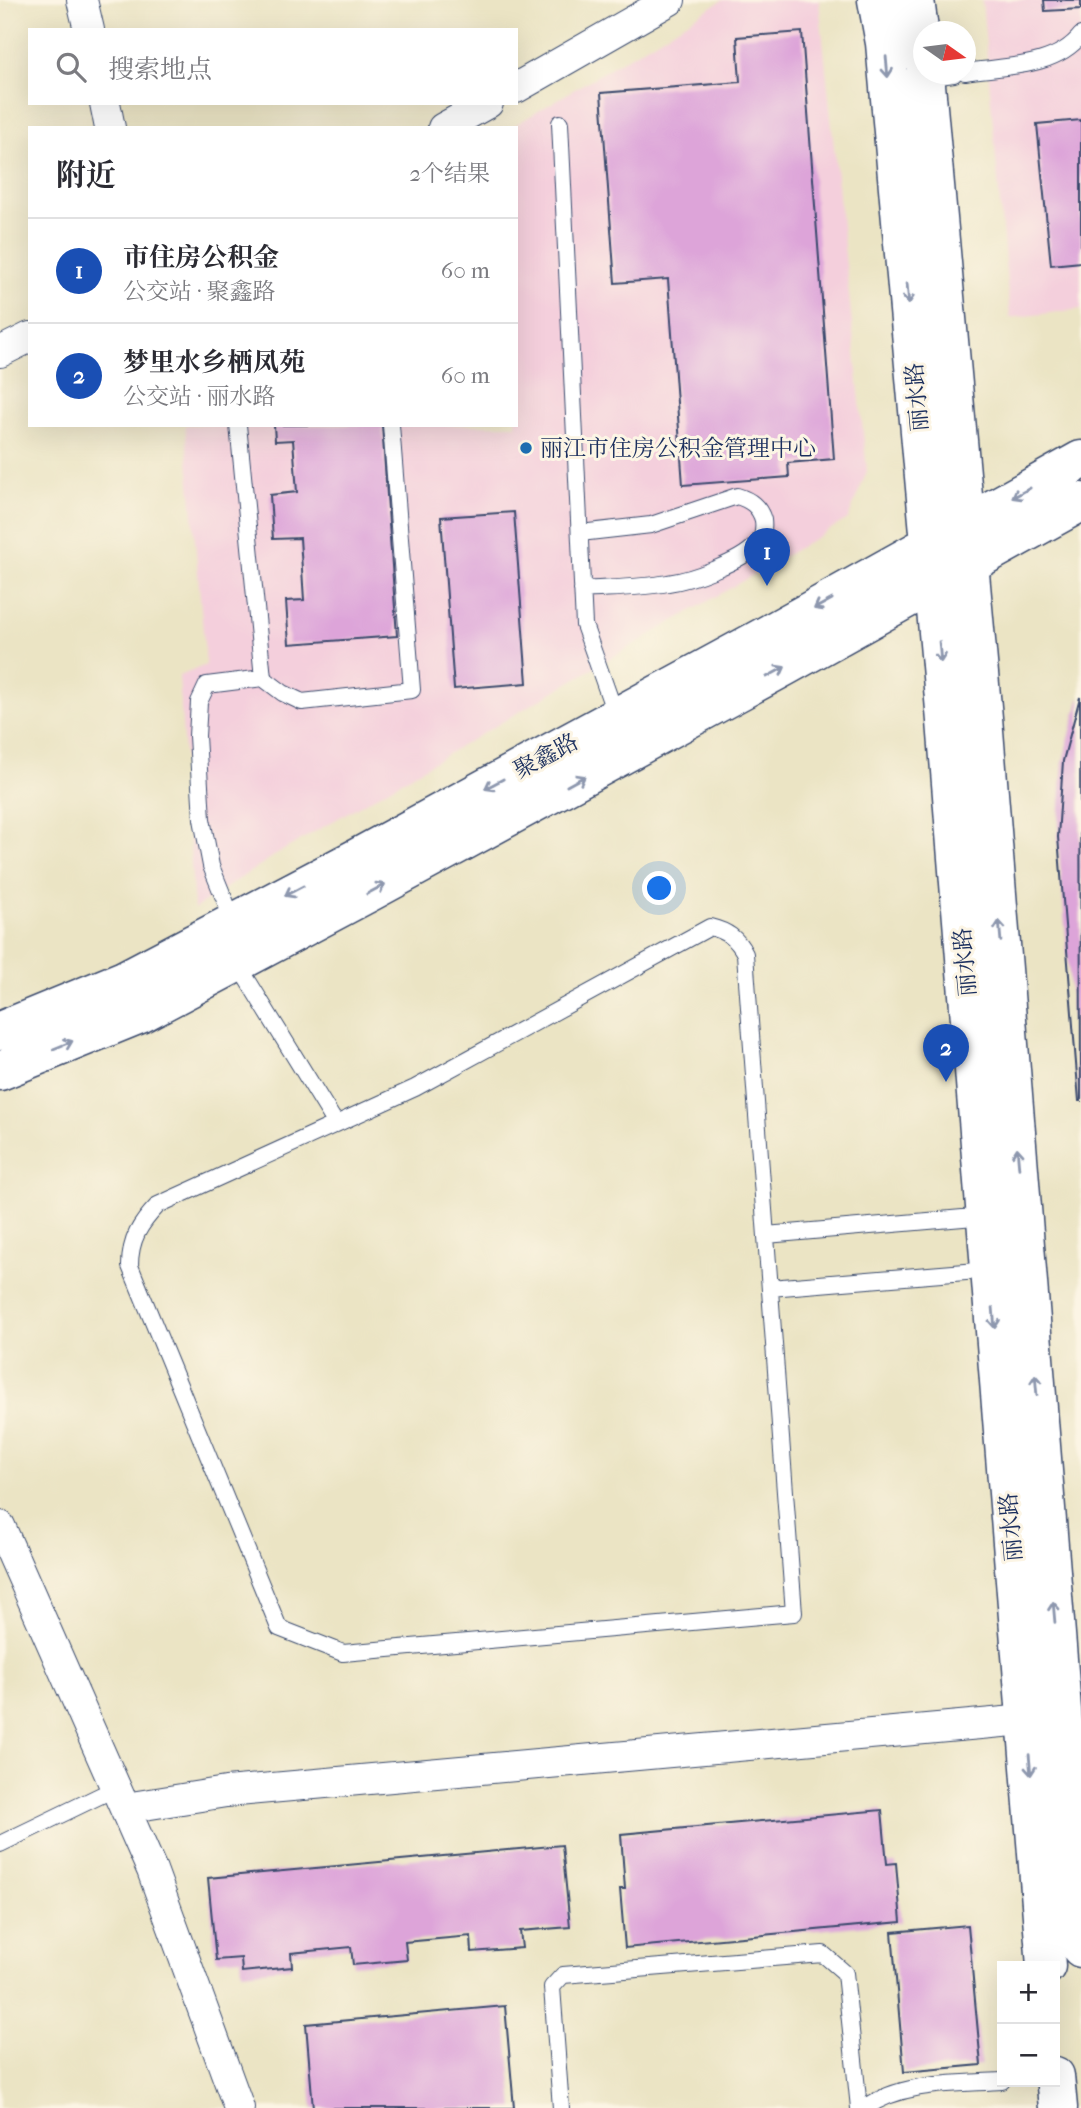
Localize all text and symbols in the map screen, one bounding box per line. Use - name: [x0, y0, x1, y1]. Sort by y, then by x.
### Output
- north arrow: [913, 21, 976, 84]
- search box: [28, 28, 518, 105]
- icon: search: [52, 48, 90, 86]
- text: 搜索地点: [108, 54, 212, 85]
- one-way arrow: [881, 56, 894, 78]
- text: 附近: [56, 158, 116, 193]
- text: 2个结果: [409, 160, 490, 187]
- text: 市住房公积金: [123, 242, 279, 273]
- text: 1: [75, 257, 83, 284]
- text: 60 m: [441, 257, 490, 284]
- text: 公交站 · 聚鑫路: [123, 278, 276, 305]
- one-way arrow: [902, 282, 915, 305]
- text: 梦里水乡栖凤苑: [123, 347, 305, 378]
- street label: 丽水路: [901, 361, 933, 433]
- text: 2: [73, 362, 85, 389]
- text: 60 m: [441, 362, 490, 389]
- text: 公交站 · 丽水路: [123, 383, 276, 410]
- place label: 丽江市住房公积金管理中心: [540, 435, 816, 462]
- marker: 丽江市住房公积金管理中心: [518, 440, 534, 456]
- one-way arrow: [1012, 486, 1032, 500]
- pin: 1: [744, 528, 790, 586]
- one-way arrow: [813, 597, 833, 611]
- one-way arrow: [934, 640, 947, 663]
- one-way arrow: [765, 665, 786, 678]
- street label: 聚鑫路: [509, 728, 583, 784]
- one-way arrow: [565, 773, 586, 787]
- one-way arrow: [484, 778, 505, 791]
- your location: [642, 871, 676, 905]
- one-way arrow: [365, 882, 386, 895]
- one-way arrow: [284, 885, 304, 899]
- one-way arrow: [993, 921, 1006, 943]
- street label: 丽水路: [949, 926, 981, 998]
- pin: 2: [923, 1024, 969, 1082]
- one-way arrow: [52, 1038, 73, 1051]
- one-way arrow: [1011, 1147, 1024, 1170]
- one-way arrow: [988, 1307, 1001, 1329]
- one-way arrow: [1029, 1374, 1042, 1397]
- street label: 丽水路: [995, 1491, 1027, 1563]
- one-way arrow: [1047, 1601, 1060, 1623]
- one-way arrow: [1024, 1753, 1037, 1776]
- map controls: [997, 1961, 1060, 2087]
- button: +: [997, 1961, 1060, 2024]
- button: −: [997, 2024, 1060, 2087]

